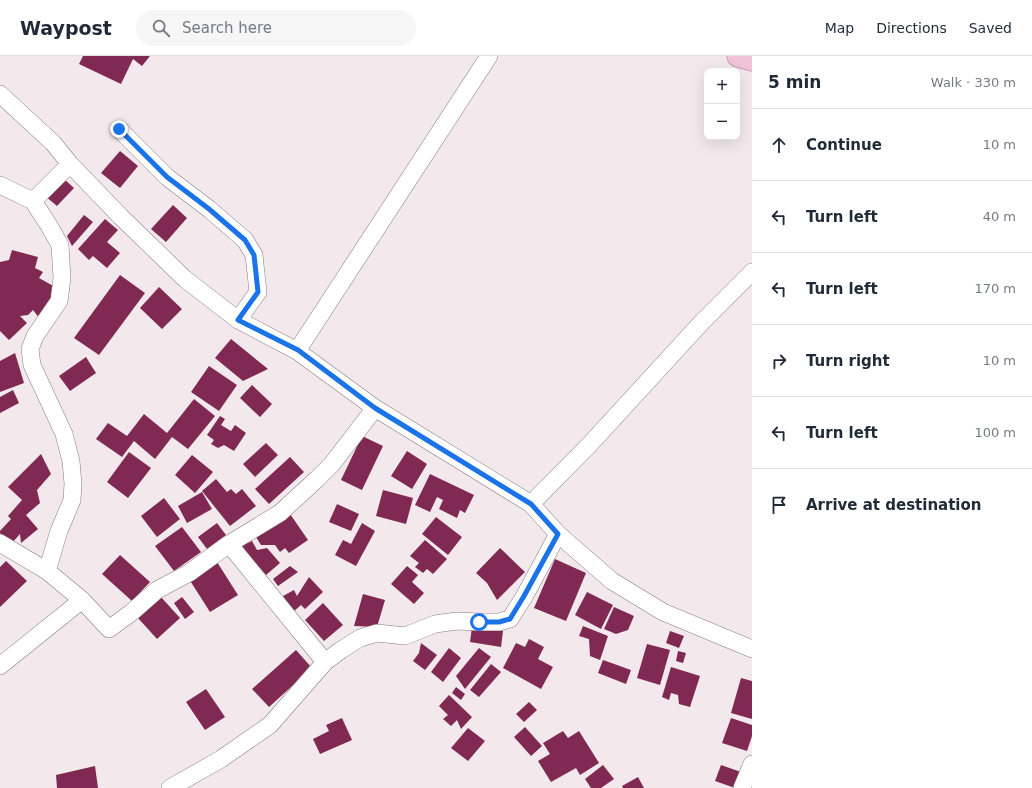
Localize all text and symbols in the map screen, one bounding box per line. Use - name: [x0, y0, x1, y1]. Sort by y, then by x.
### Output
- search box: [136, 10, 416, 46]
- text: Waypost: [20, 17, 112, 39]
- icon: search: [150, 17, 172, 39]
- text: Search here: [182, 19, 272, 37]
- text: Map: [825, 20, 854, 36]
- text: Directions: [876, 20, 947, 36]
- text: Saved: [969, 20, 1012, 36]
- map controls: [704, 68, 740, 140]
- button: +: [704, 68, 740, 104]
- text: 5 min: [768, 72, 821, 92]
- text: Walk · 330 m: [931, 75, 1016, 90]
- button: −: [704, 104, 740, 140]
- route end: [110, 120, 128, 138]
- icon: ahead: [768, 134, 790, 156]
- text: Continue: [806, 136, 882, 154]
- text: 10 m: [983, 137, 1016, 152]
- icon: left: [768, 206, 790, 228]
- text: Turn left: [806, 208, 878, 226]
- text: 40 m: [983, 209, 1016, 224]
- icon: left: [768, 278, 790, 300]
- text: Turn left: [806, 280, 878, 298]
- text: 170 m: [974, 281, 1016, 296]
- icon: right: [768, 350, 790, 372]
- text: Turn right: [806, 352, 890, 370]
- text: 10 m: [983, 353, 1016, 368]
- icon: left: [768, 422, 790, 444]
- text: Turn left: [806, 424, 878, 442]
- text: 100 m: [974, 425, 1016, 440]
- icon: arrive: [768, 494, 790, 516]
- text: Arrive at destination: [806, 496, 981, 514]
- route start: [470, 613, 488, 631]

